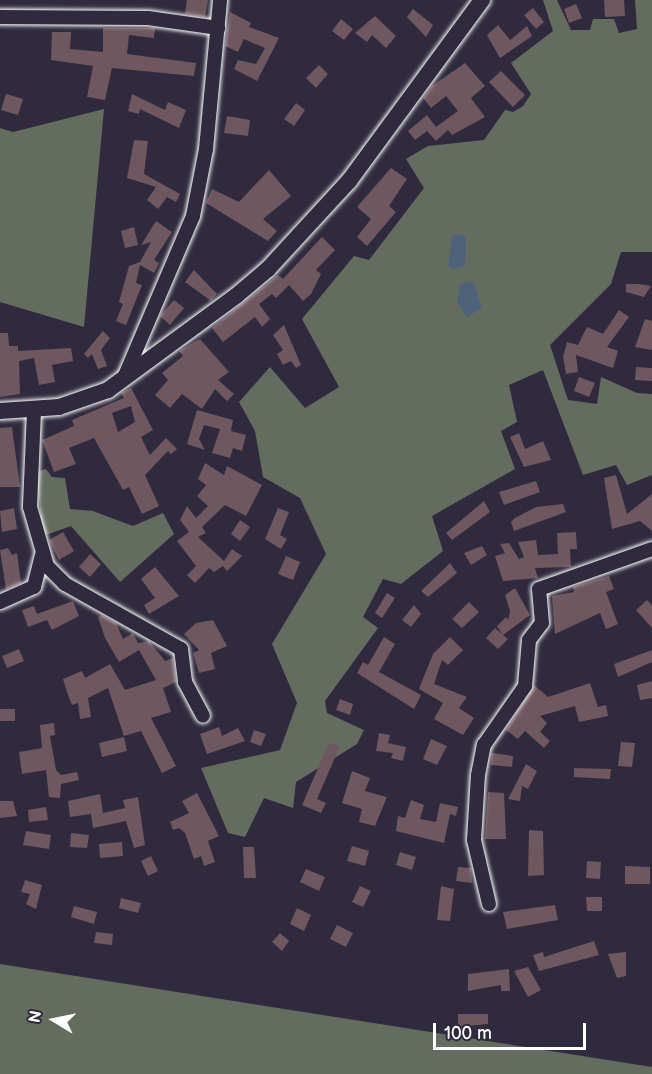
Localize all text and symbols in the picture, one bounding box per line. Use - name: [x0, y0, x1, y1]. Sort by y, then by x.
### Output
- north arrow: [24, 990, 84, 1050]
- text: N: [25, 1009, 46, 1024]
- scale bar: [436, 1011, 589, 1049]
- text: 100 m: [444, 1023, 492, 1044]

